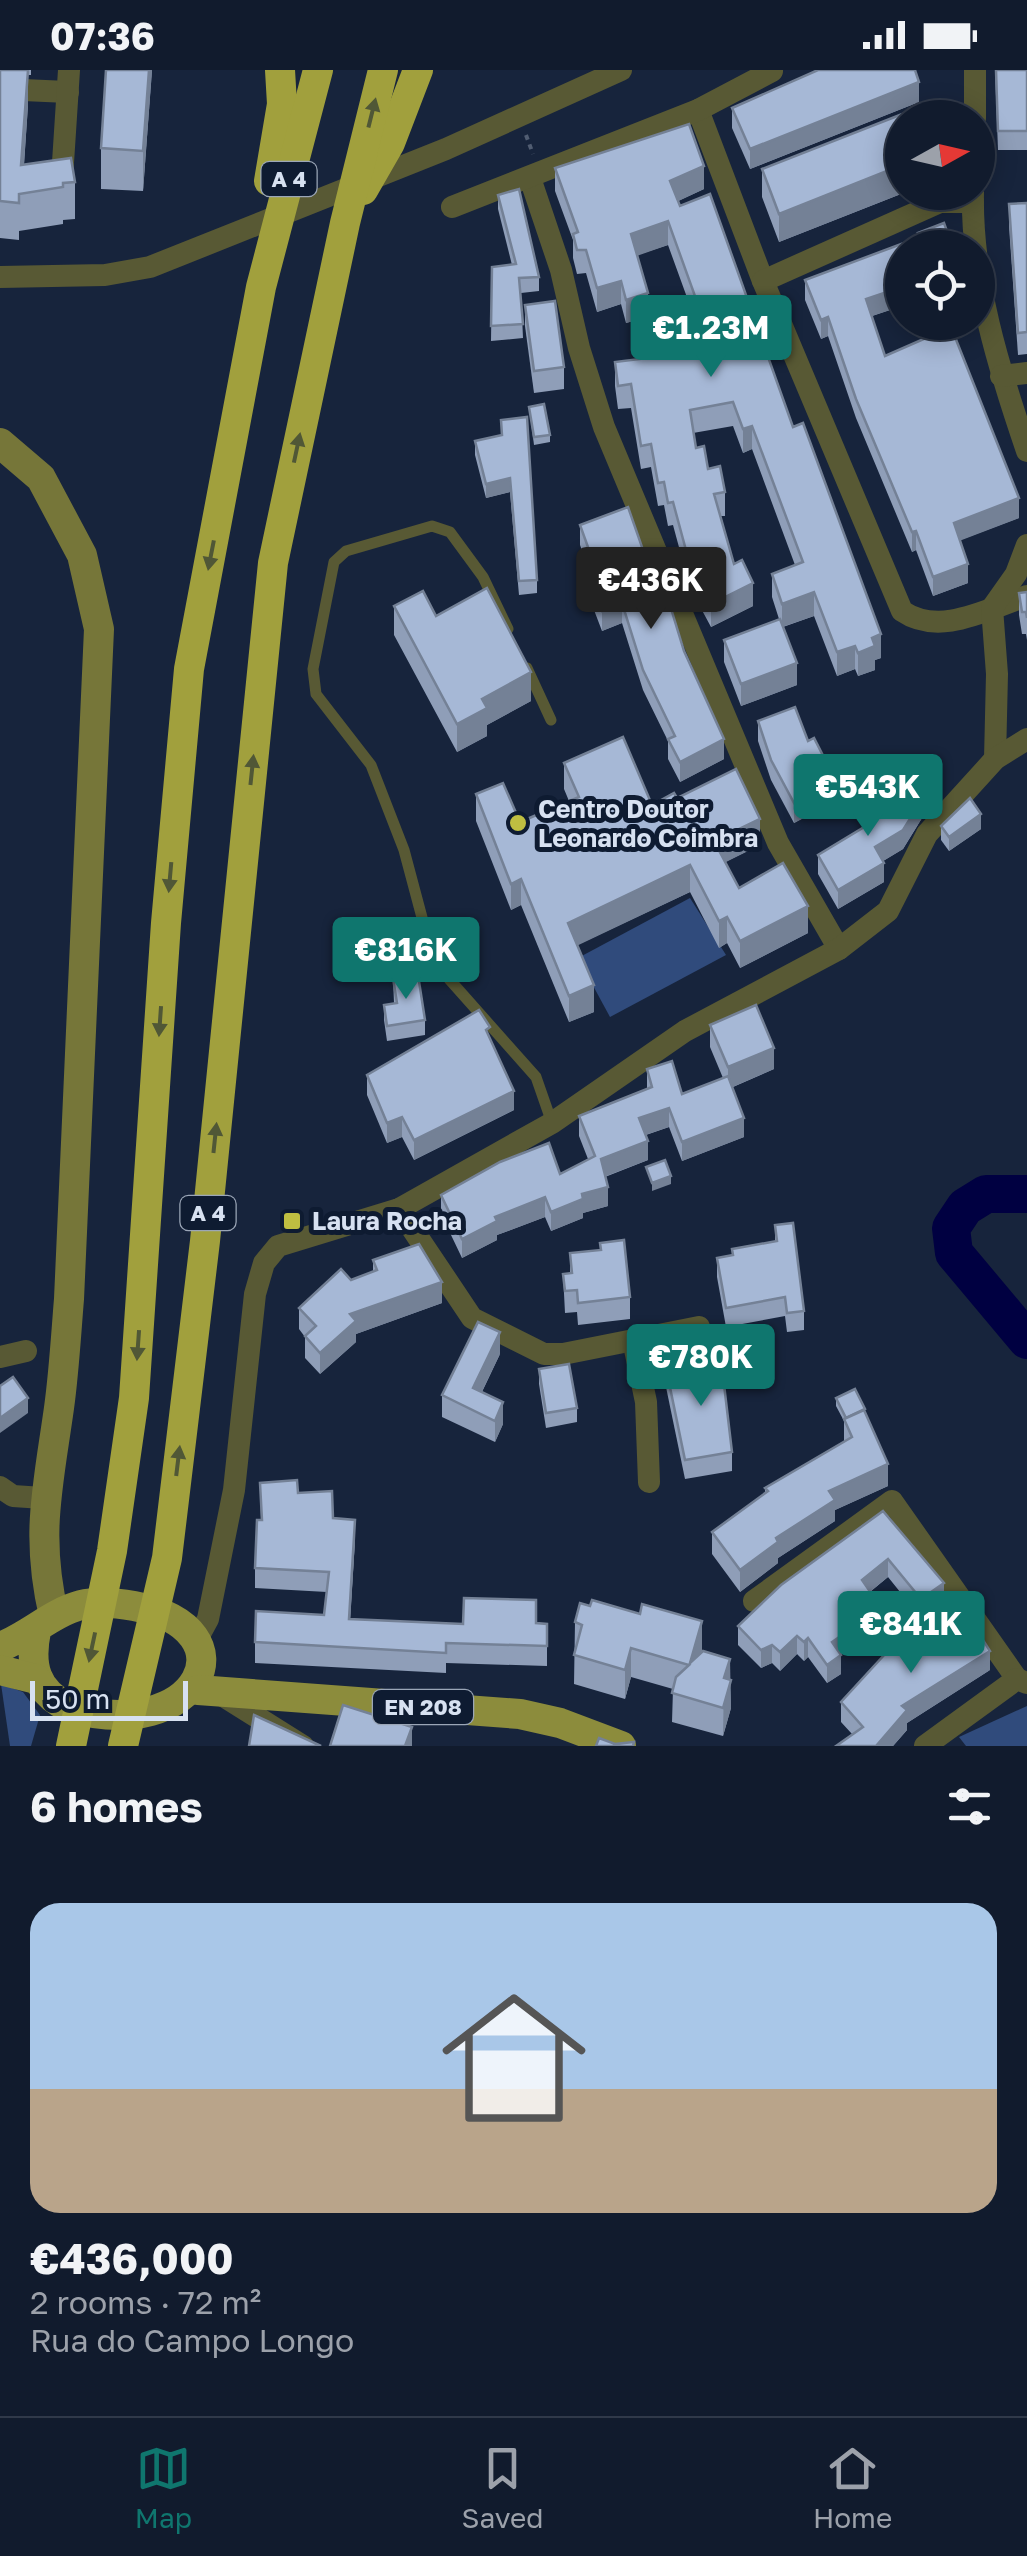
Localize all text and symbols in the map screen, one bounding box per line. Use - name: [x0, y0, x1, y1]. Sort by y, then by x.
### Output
- text: 07:36: [50, 13, 155, 58]
- one-way arrow: [365, 97, 380, 128]
- north arrow: [885, 100, 995, 210]
- map controls: [885, 100, 995, 340]
- road number: A 4: [262, 162, 316, 196]
- button: locate: [885, 230, 995, 340]
- pin: €1.23M: [630, 295, 792, 380]
- text: €1.23M: [653, 308, 769, 346]
- one-way arrow: [290, 432, 306, 463]
- one-way arrow: [202, 540, 218, 571]
- pin: €436K: [581, 547, 721, 632]
- text: €436K: [598, 560, 704, 598]
- one-way arrow: [244, 753, 260, 785]
- pin: €543K: [798, 754, 938, 839]
- text: €543K: [816, 767, 920, 805]
- place label: Centro Doutor Leonardo Coimbra: [538, 793, 758, 853]
- marker: Centro Doutor Leonardo Coimbra: [507, 812, 529, 834]
- one-way arrow: [162, 862, 178, 894]
- pin: €816K: [336, 917, 476, 1002]
- text: €816K: [354, 930, 458, 968]
- one-way arrow: [152, 1005, 168, 1037]
- one-way arrow: [208, 1122, 224, 1153]
- road number: A 4: [180, 1196, 236, 1230]
- place label: Laura Rocha: [312, 1205, 462, 1236]
- marker: Laura Rocha: [281, 1210, 303, 1232]
- pin: €780K: [631, 1324, 771, 1409]
- one-way arrow: [130, 1330, 146, 1362]
- text: €780K: [649, 1337, 753, 1375]
- one-way arrow: [171, 1445, 187, 1476]
- pin: €841K: [841, 1591, 981, 1676]
- text: €841K: [860, 1604, 962, 1642]
- one-way arrow: [84, 1632, 100, 1663]
- scale bar: [30, 1676, 188, 1720]
- text: 50 m: [45, 1682, 110, 1715]
- road number: EN 208: [373, 1690, 473, 1724]
- icon: filters: [942, 1779, 997, 1834]
- text: 6 homes: [30, 1781, 203, 1831]
- icon: home: [424, 1968, 604, 2148]
- text: €436,000: [30, 2233, 234, 2283]
- text: 2 rooms · 72 m²: [30, 2283, 261, 2321]
- text: Rua do Campo Longo: [30, 2321, 354, 2359]
- tab: Map: [135, 2441, 192, 2534]
- tab: Saved: [462, 2441, 543, 2534]
- tab: Home: [813, 2441, 892, 2534]

